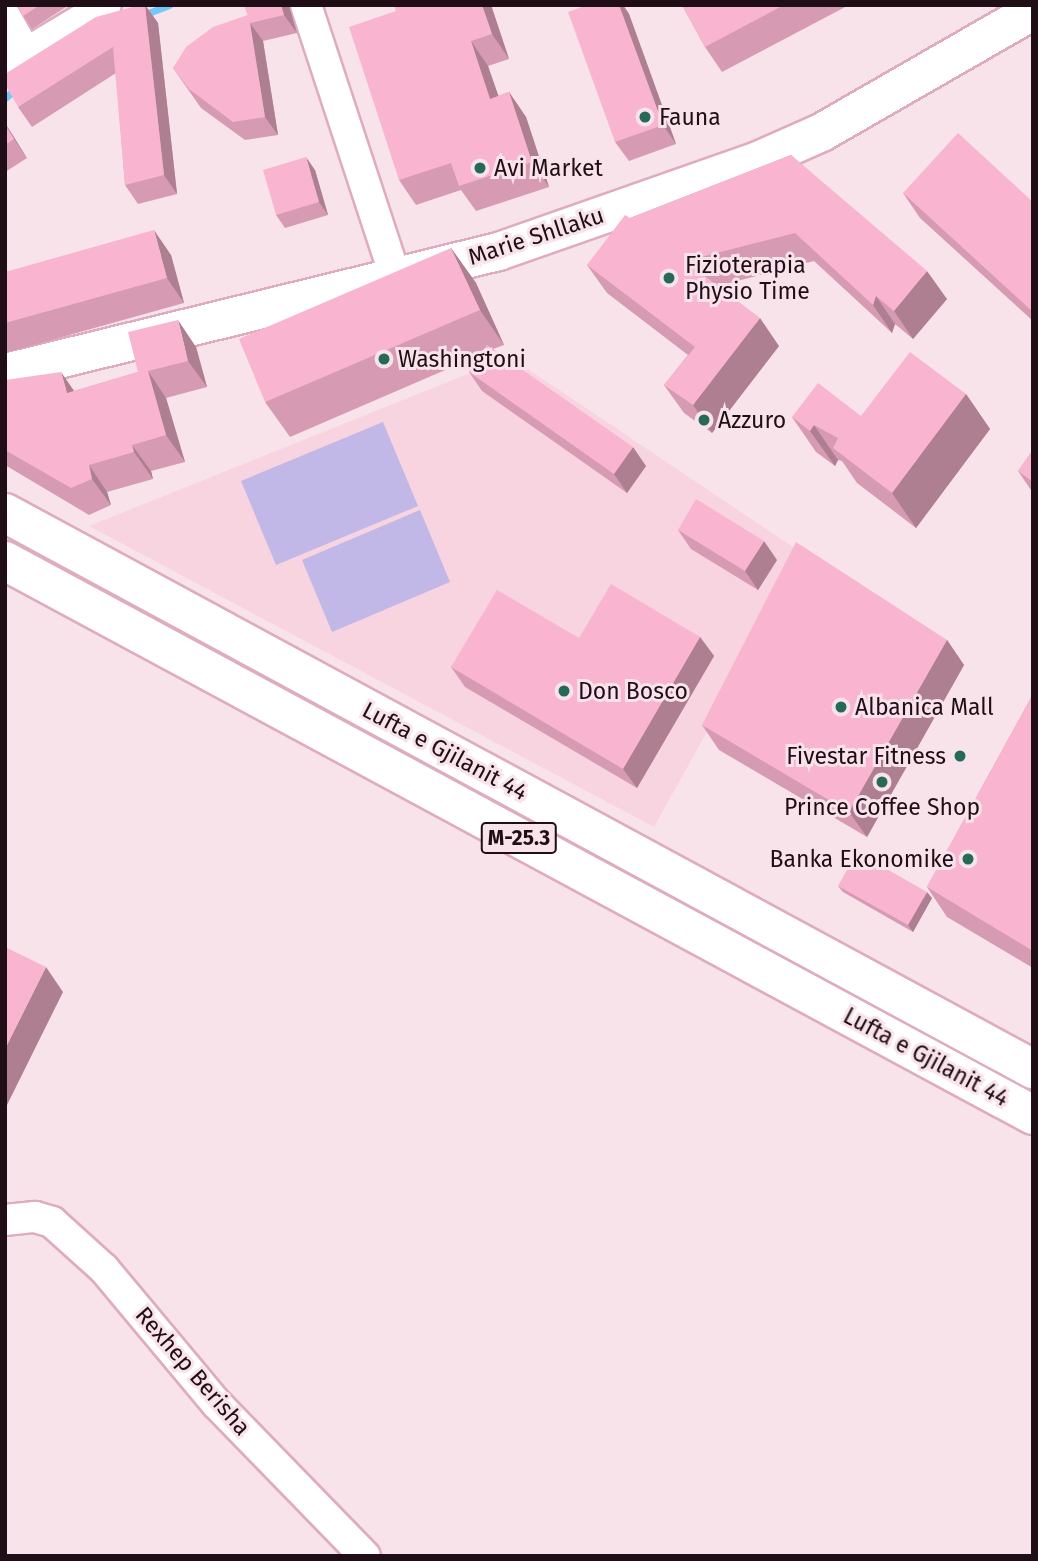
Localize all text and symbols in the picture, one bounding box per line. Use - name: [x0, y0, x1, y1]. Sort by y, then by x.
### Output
- place label: Fauna: [659, 103, 721, 131]
- marker: Fauna: [637, 109, 653, 125]
- place label: Avi Market: [494, 154, 603, 182]
- marker: Avi Market: [472, 160, 488, 176]
- street label: Marie Shllaku: [465, 201, 607, 271]
- place label: Fizioterapia Physio Time: [685, 251, 810, 305]
- marker: Fizioterapia Physio Time: [659, 268, 679, 288]
- place label: Washingtoni: [398, 345, 526, 373]
- marker: Washingtoni: [376, 351, 392, 367]
- place label: Azzuro: [718, 406, 786, 434]
- marker: Azzuro: [696, 412, 712, 428]
- place label: Don Bosco: [578, 677, 688, 705]
- marker: Don Bosco: [556, 683, 572, 699]
- place label: Albanica Mall: [855, 693, 994, 721]
- street label: Lufta e Gjilanit 44: [358, 696, 532, 806]
- marker: Albanica Mall: [833, 699, 849, 715]
- place label: Fivestar Fitness: [786, 742, 946, 770]
- marker: Fivestar Fitness: [952, 748, 968, 764]
- marker: Prince Coffee Shop: [874, 774, 890, 790]
- place label: Prince Coffee Shop: [784, 793, 980, 821]
- road number: M-25.3: [480, 820, 558, 856]
- place label: Banka Ekonomike: [769, 845, 954, 873]
- marker: Banka Ekonomike: [960, 851, 976, 867]
- street label: Lufta e Gjilanit 44: [839, 1002, 1013, 1112]
- street label: Rexhep Berisha: [130, 1301, 256, 1441]

